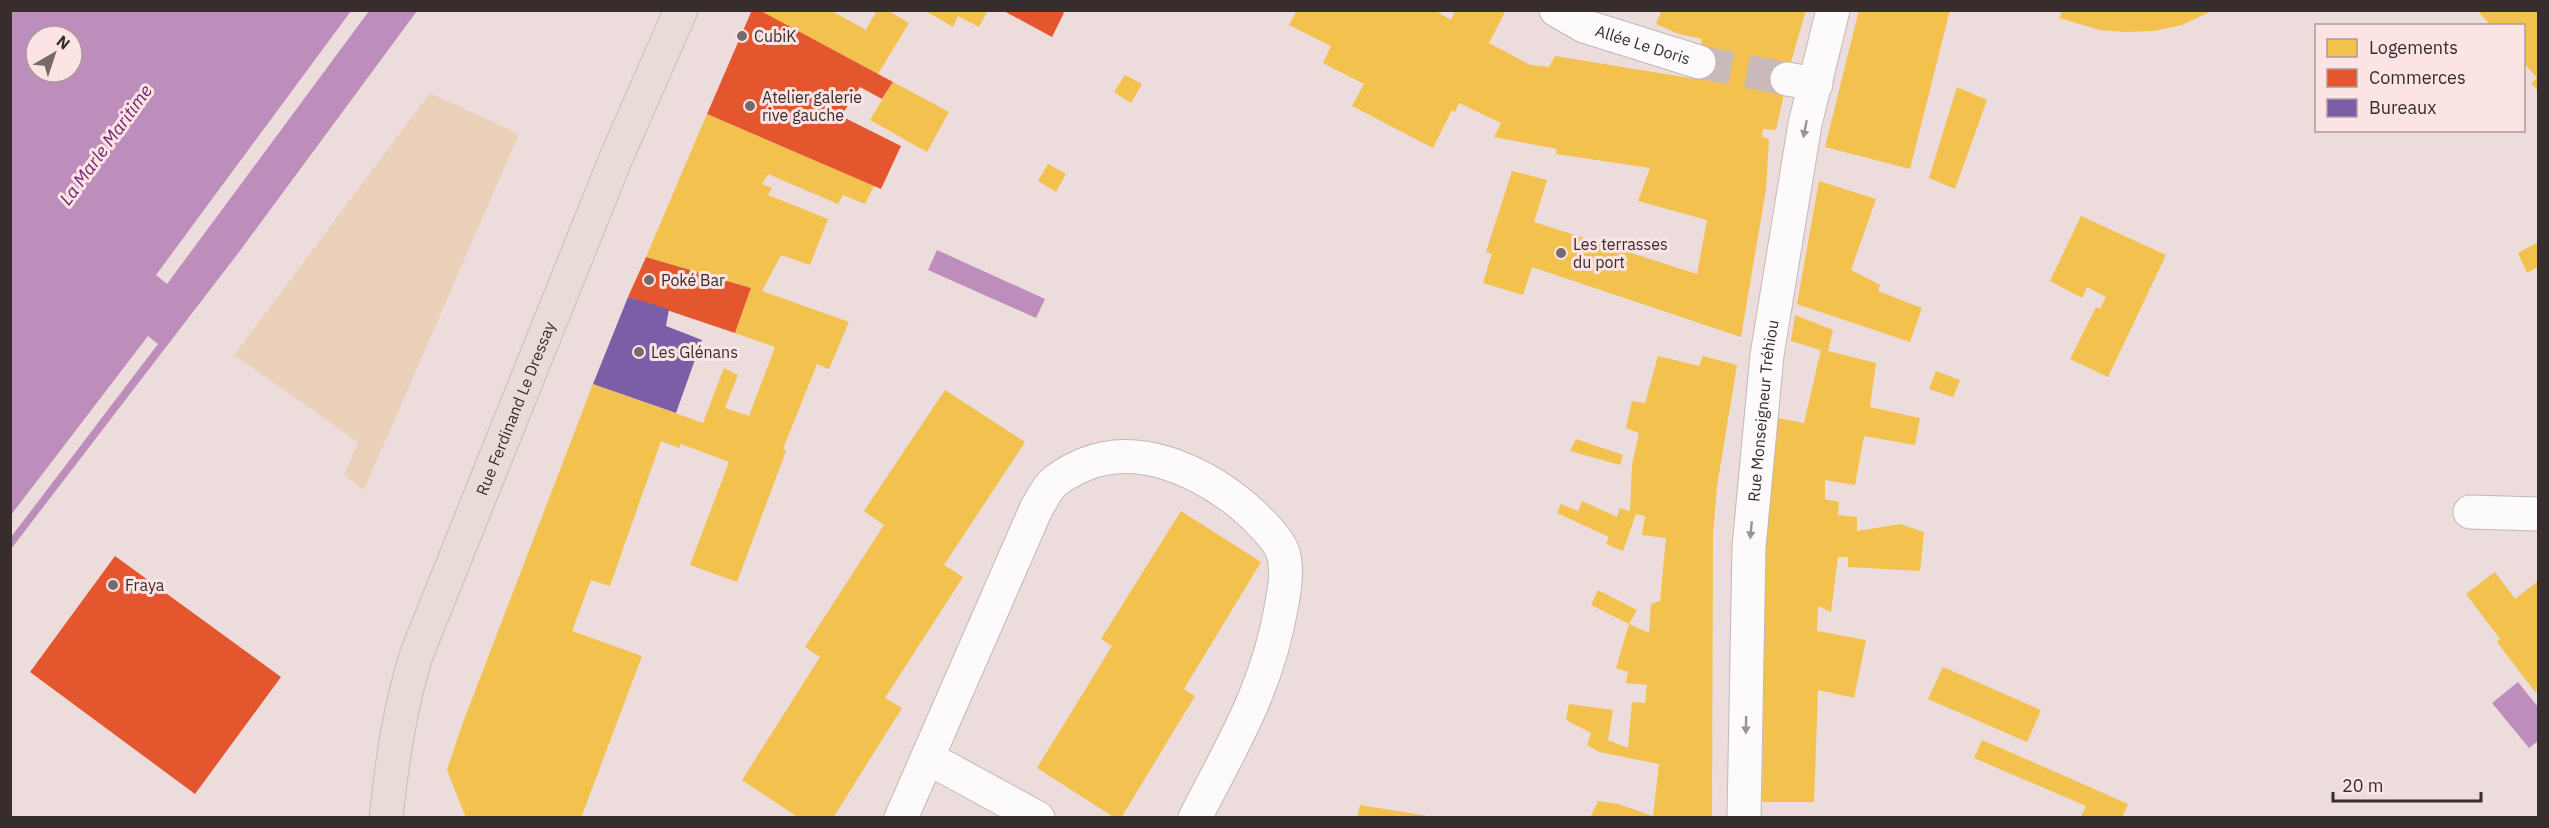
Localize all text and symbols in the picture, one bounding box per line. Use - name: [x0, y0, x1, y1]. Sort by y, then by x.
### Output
- street label: Allée Le Doris: [1593, 20, 1693, 69]
- north arrow: [24, 24, 84, 84]
- legend: [2315, 24, 2525, 132]
- place label: CubiK: [754, 26, 796, 46]
- marker: CubiK: [735, 29, 749, 43]
- text: N: [53, 31, 74, 54]
- text: Logements: [2369, 36, 2458, 59]
- text: Commerces: [2369, 66, 2466, 89]
- water label: La Marle Maritime: [54, 80, 157, 209]
- place label: Atelier galerie rive gauche: [762, 87, 862, 125]
- text: Bureaux: [2369, 96, 2436, 119]
- marker: Atelier galerie rive gauche: [743, 99, 757, 113]
- one-way arrow: [1800, 119, 1809, 138]
- place label: Les terrasses du port: [1573, 234, 1668, 272]
- marker: Les terrasses du port: [1554, 246, 1568, 260]
- place label: Poké Bar: [661, 270, 725, 290]
- marker: Poké Bar: [642, 273, 656, 287]
- street label: Rue Ferdinand Le Dressay: [471, 318, 559, 498]
- street label: Rue Monseigneur Tréhiou: [1743, 318, 1783, 503]
- place label: Les Glénans: [651, 342, 738, 362]
- marker: Les Glénans: [632, 345, 646, 359]
- one-way arrow: [1746, 520, 1756, 539]
- place label: Fraya: [125, 575, 165, 595]
- marker: Fraya: [106, 578, 120, 592]
- one-way arrow: [1741, 715, 1751, 734]
- scale bar: [2333, 765, 2482, 803]
- text: 20 m: [2342, 774, 2384, 797]

